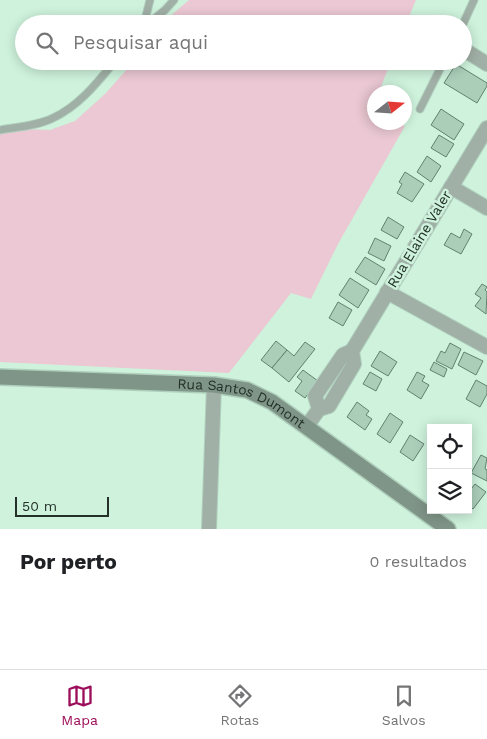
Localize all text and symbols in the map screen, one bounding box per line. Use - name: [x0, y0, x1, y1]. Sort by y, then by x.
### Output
- search box: [15, 15, 472, 70]
- icon: search: [33, 29, 61, 57]
- text: Pesquisar aqui: [73, 31, 208, 54]
- north arrow: [367, 85, 412, 130]
- street label: Rua Elaine Valer: [384, 187, 454, 290]
- street label: Rua Santos Dumont: [177, 376, 309, 432]
- map controls: [427, 424, 472, 514]
- button: locate: [427, 424, 472, 469]
- button: layers: [427, 469, 472, 514]
- scale bar: [15, 494, 109, 517]
- text: 50 m: [22, 498, 57, 514]
- text: Por perto: [20, 549, 117, 574]
- text: 0 resultados: [369, 552, 467, 571]
- tab: Mapa: [61, 682, 98, 728]
- tab: Rotas: [221, 682, 259, 728]
- tab: Salvos: [382, 682, 426, 728]

